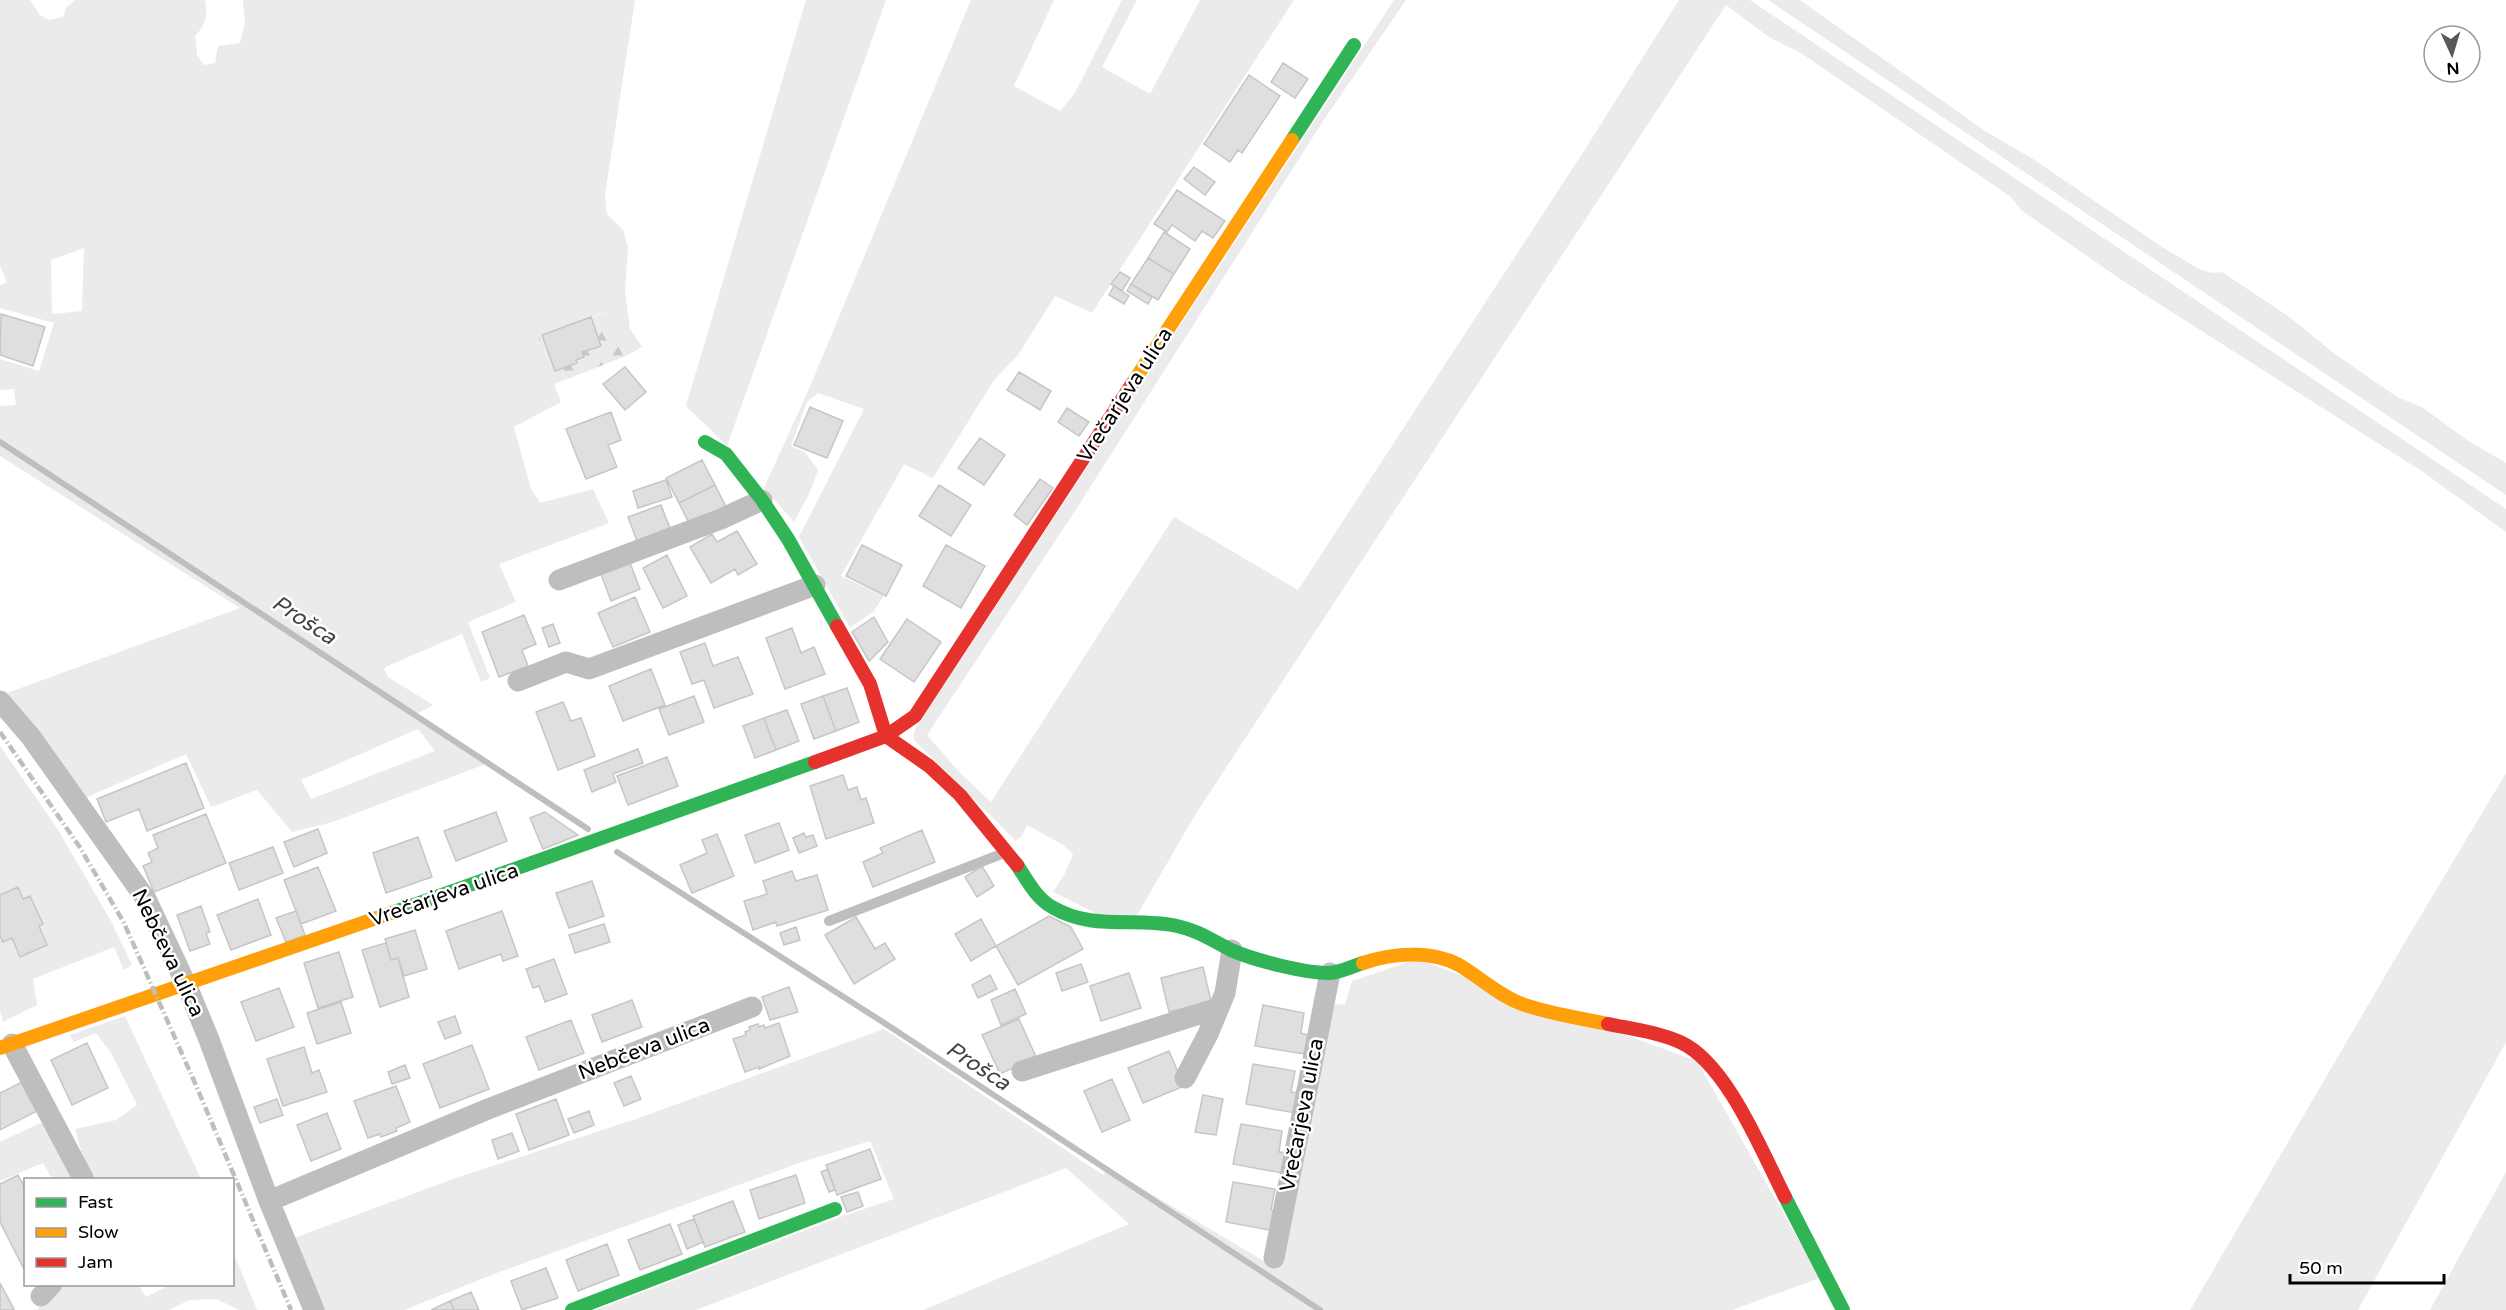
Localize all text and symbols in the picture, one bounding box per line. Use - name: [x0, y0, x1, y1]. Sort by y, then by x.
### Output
- north arrow: [2422, 24, 2482, 84]
- text: N: [2446, 58, 2460, 78]
- street label: Vrečarjeva ulica: [1072, 323, 1178, 467]
- water label: Prošca: [267, 590, 341, 651]
- street label: Vrečarjeva ulica: [366, 858, 522, 932]
- street label: Nebčeva ulica: [126, 885, 210, 1021]
- street label: Nebčeva ulica: [575, 1012, 713, 1086]
- water label: Prošca: [941, 1036, 1015, 1097]
- street label: Vrečarjeva ulica: [1275, 1036, 1329, 1194]
- legend: [24, 1178, 234, 1286]
- text: Fast: [78, 1191, 113, 1213]
- text: Slow: [78, 1221, 119, 1243]
- scale bar: [2290, 1247, 2444, 1285]
- text: Jam: [78, 1251, 113, 1273]
- text: 50 m: [2299, 1257, 2343, 1279]

